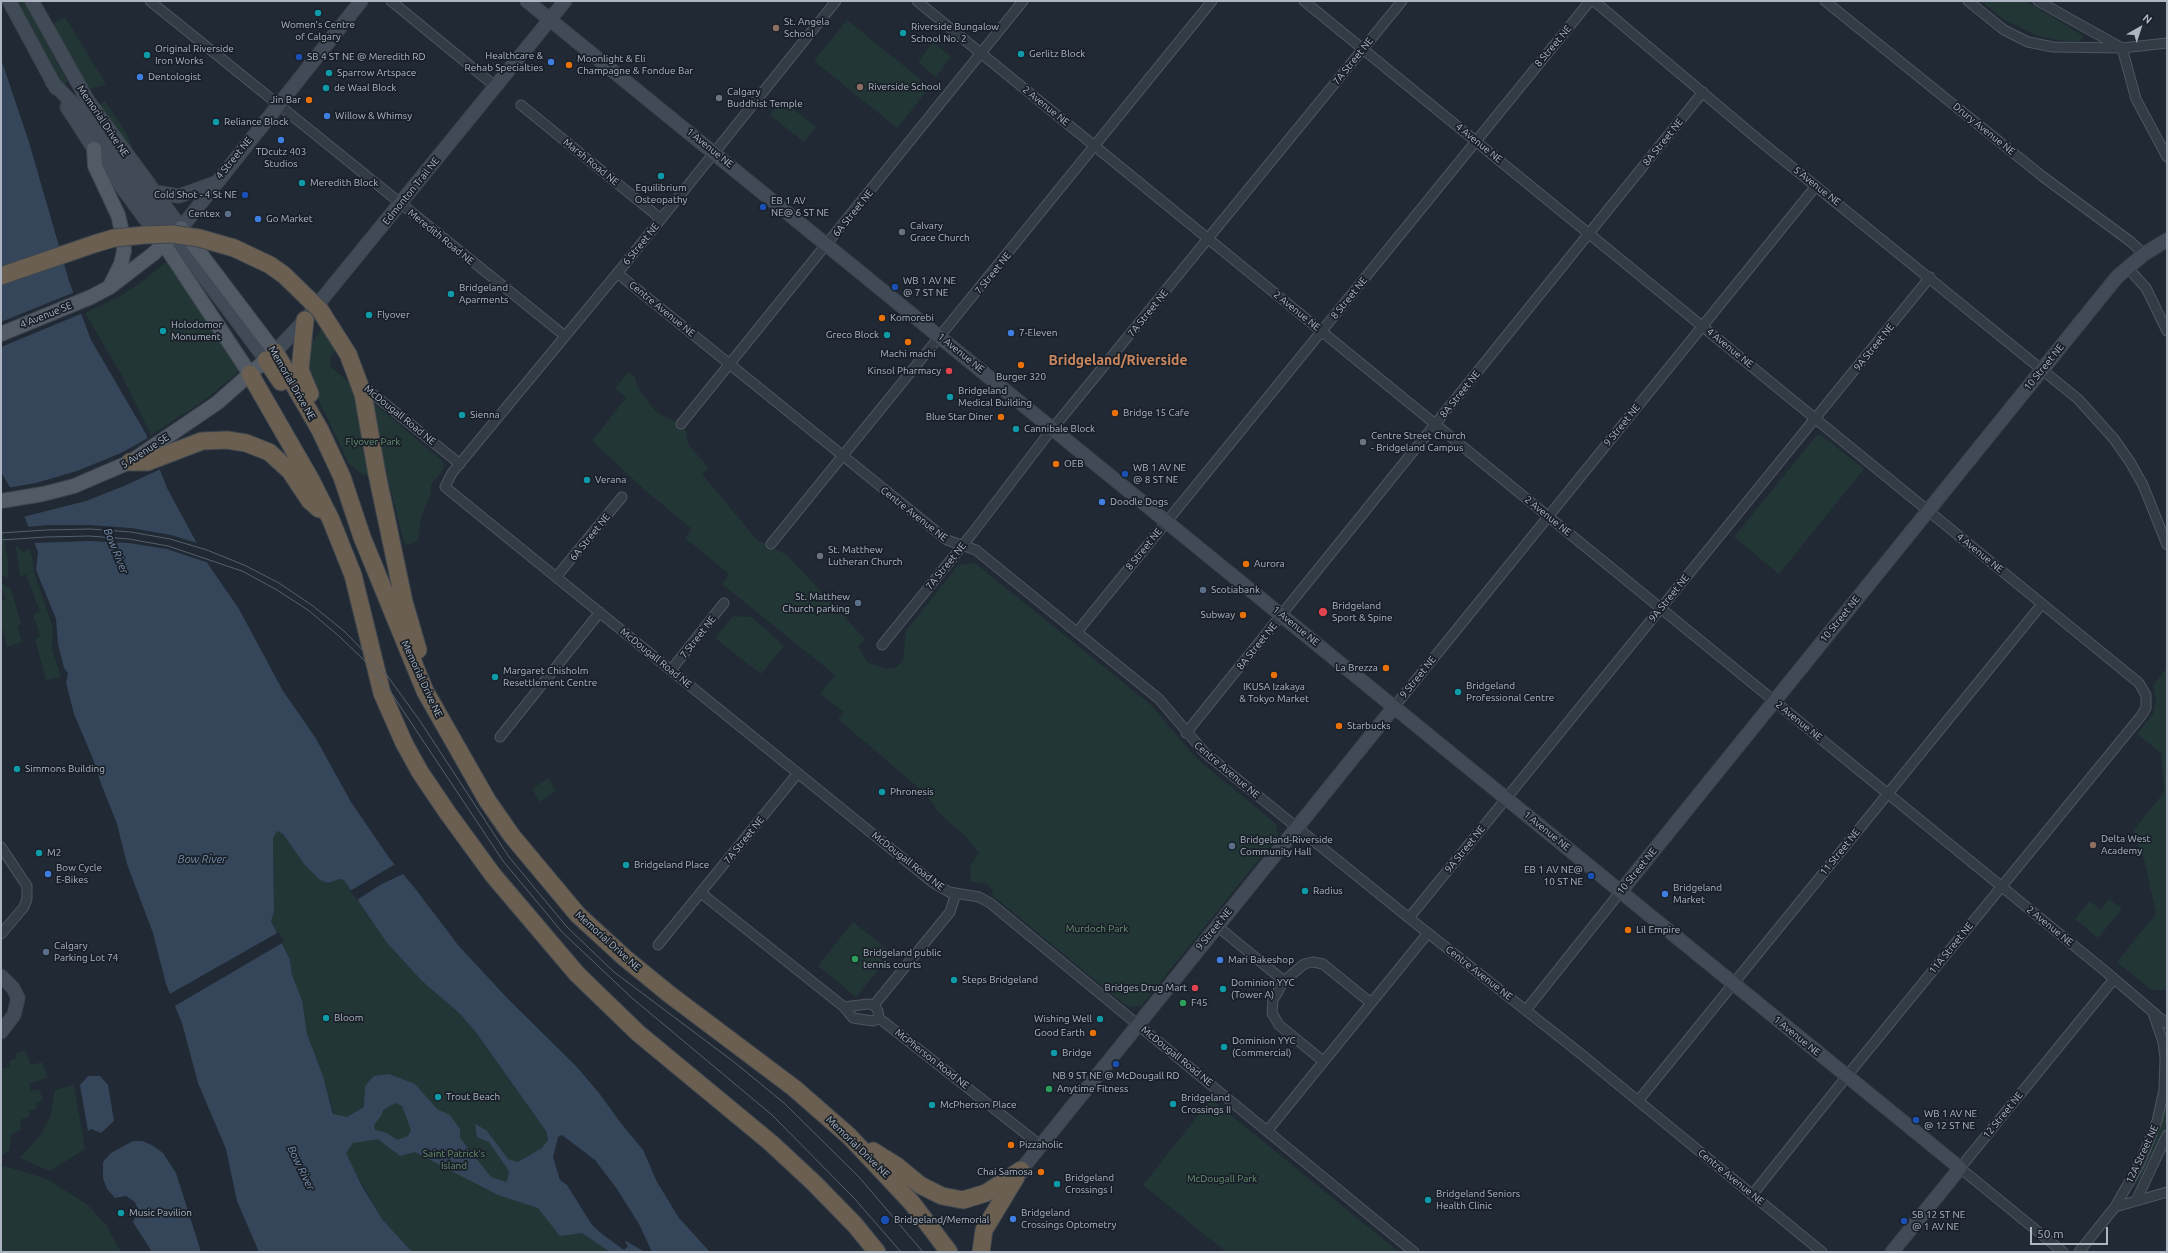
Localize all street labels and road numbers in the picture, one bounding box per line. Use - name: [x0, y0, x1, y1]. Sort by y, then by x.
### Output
- street label: 8 Street NE: [1532, 23, 1574, 69]
- street label: 7A Street NE: [1330, 35, 1376, 87]
- street label: Memorial Drive NE: [75, 83, 131, 159]
- street label: 2 Avenue NE: [1020, 84, 1072, 128]
- street label: Drury Avenue NE: [1951, 100, 2017, 158]
- street label: 8A Street NE: [1640, 116, 1686, 168]
- street label: 4 Avenue NE: [1453, 121, 1505, 165]
- street label: 1 Avenue NE: [684, 126, 736, 170]
- street label: 4 Street NE: [213, 134, 255, 182]
- street label: Marsh Road NE: [561, 136, 621, 188]
- street label: Edmonton Trail NE: [380, 155, 442, 227]
- street label: 5 Avenue NE: [1791, 164, 1843, 208]
- street label: 6A Street NE: [830, 187, 876, 239]
- street label: Meredith Road NE: [405, 207, 477, 267]
- street label: 6 Street NE: [620, 220, 662, 268]
- street label: 7 Street NE: [972, 249, 1014, 297]
- street label: 8 Street NE: [1328, 274, 1370, 322]
- street label: Centre Avenue NE: [627, 279, 697, 339]
- street label: 7A Street NE: [1125, 287, 1171, 339]
- street label: 2 Avenue NE: [1271, 289, 1323, 333]
- street label: 4 Avenue SE: [18, 299, 74, 331]
- street label: 9A Street NE: [1851, 321, 1897, 373]
- street label: 4 Avenue NE: [1704, 326, 1756, 370]
- street label: 1 Avenue NE: [935, 331, 987, 375]
- street label: 10 Street NE: [2022, 341, 2066, 393]
- street label: Memorial Drive NE: [266, 344, 318, 422]
- street label: 8A Street NE: [1437, 368, 1483, 420]
- street label: McDougall Road NE: [362, 382, 438, 448]
- street label: 9 Street NE: [1601, 401, 1643, 449]
- street label: 5 Avenue SE: [119, 431, 171, 471]
- street label: Centre Avenue NE: [878, 484, 950, 544]
- street label: 2 Avenue NE: [1522, 494, 1574, 538]
- street label: 6A Street NE: [567, 511, 613, 563]
- street label: 8 Street NE: [1123, 525, 1165, 573]
- street label: 4 Avenue NE: [1954, 531, 2006, 575]
- street label: 7A Street NE: [923, 540, 969, 592]
- street label: 9A Street NE: [1646, 572, 1692, 624]
- street label: 10 Street NE: [1818, 593, 1862, 645]
- street label: 1 Avenue NE: [1270, 604, 1322, 648]
- street label: 7 Street NE: [678, 613, 718, 661]
- street label: 8A Street NE: [1234, 620, 1280, 672]
- street label: McDougall Road NE: [618, 625, 694, 691]
- street label: Memorial Drive NE: [399, 639, 445, 719]
- street label: 9 Street NE: [1397, 653, 1439, 701]
- street label: 2 Avenue NE: [1773, 699, 1825, 743]
- street label: Centre Avenue NE: [1192, 739, 1262, 801]
- street label: 1 Avenue NE: [1521, 809, 1573, 853]
- street label: 7A Street NE: [721, 814, 767, 866]
- street label: 9A Street NE: [1442, 823, 1488, 875]
- street label: 11 Street NE: [1818, 826, 1862, 878]
- street label: McDougall Road NE: [869, 829, 947, 893]
- street label: 10 Street NE: [1615, 845, 1659, 897]
- street label: 2 Avenue NE: [2024, 904, 2076, 948]
- street label: 9 Street NE: [1193, 905, 1235, 953]
- street label: Memorial Drive NE: [573, 909, 643, 973]
- street label: 11A Street NE: [1927, 920, 1975, 976]
- street label: Centre Avenue NE: [1443, 943, 1515, 1003]
- street label: 1 Avenue NE: [1771, 1014, 1823, 1058]
- street label: McDougall Road NE: [1139, 1023, 1215, 1089]
- street label: McPherson Road NE: [893, 1026, 971, 1092]
- street label: 12 Street NE: [1981, 1089, 2025, 1141]
- street label: Memorial Drive NE: [824, 1114, 892, 1180]
- street label: 12A Street NE: [2123, 1123, 2161, 1185]
- street label: Centre Avenue NE: [1696, 1147, 1766, 1207]

